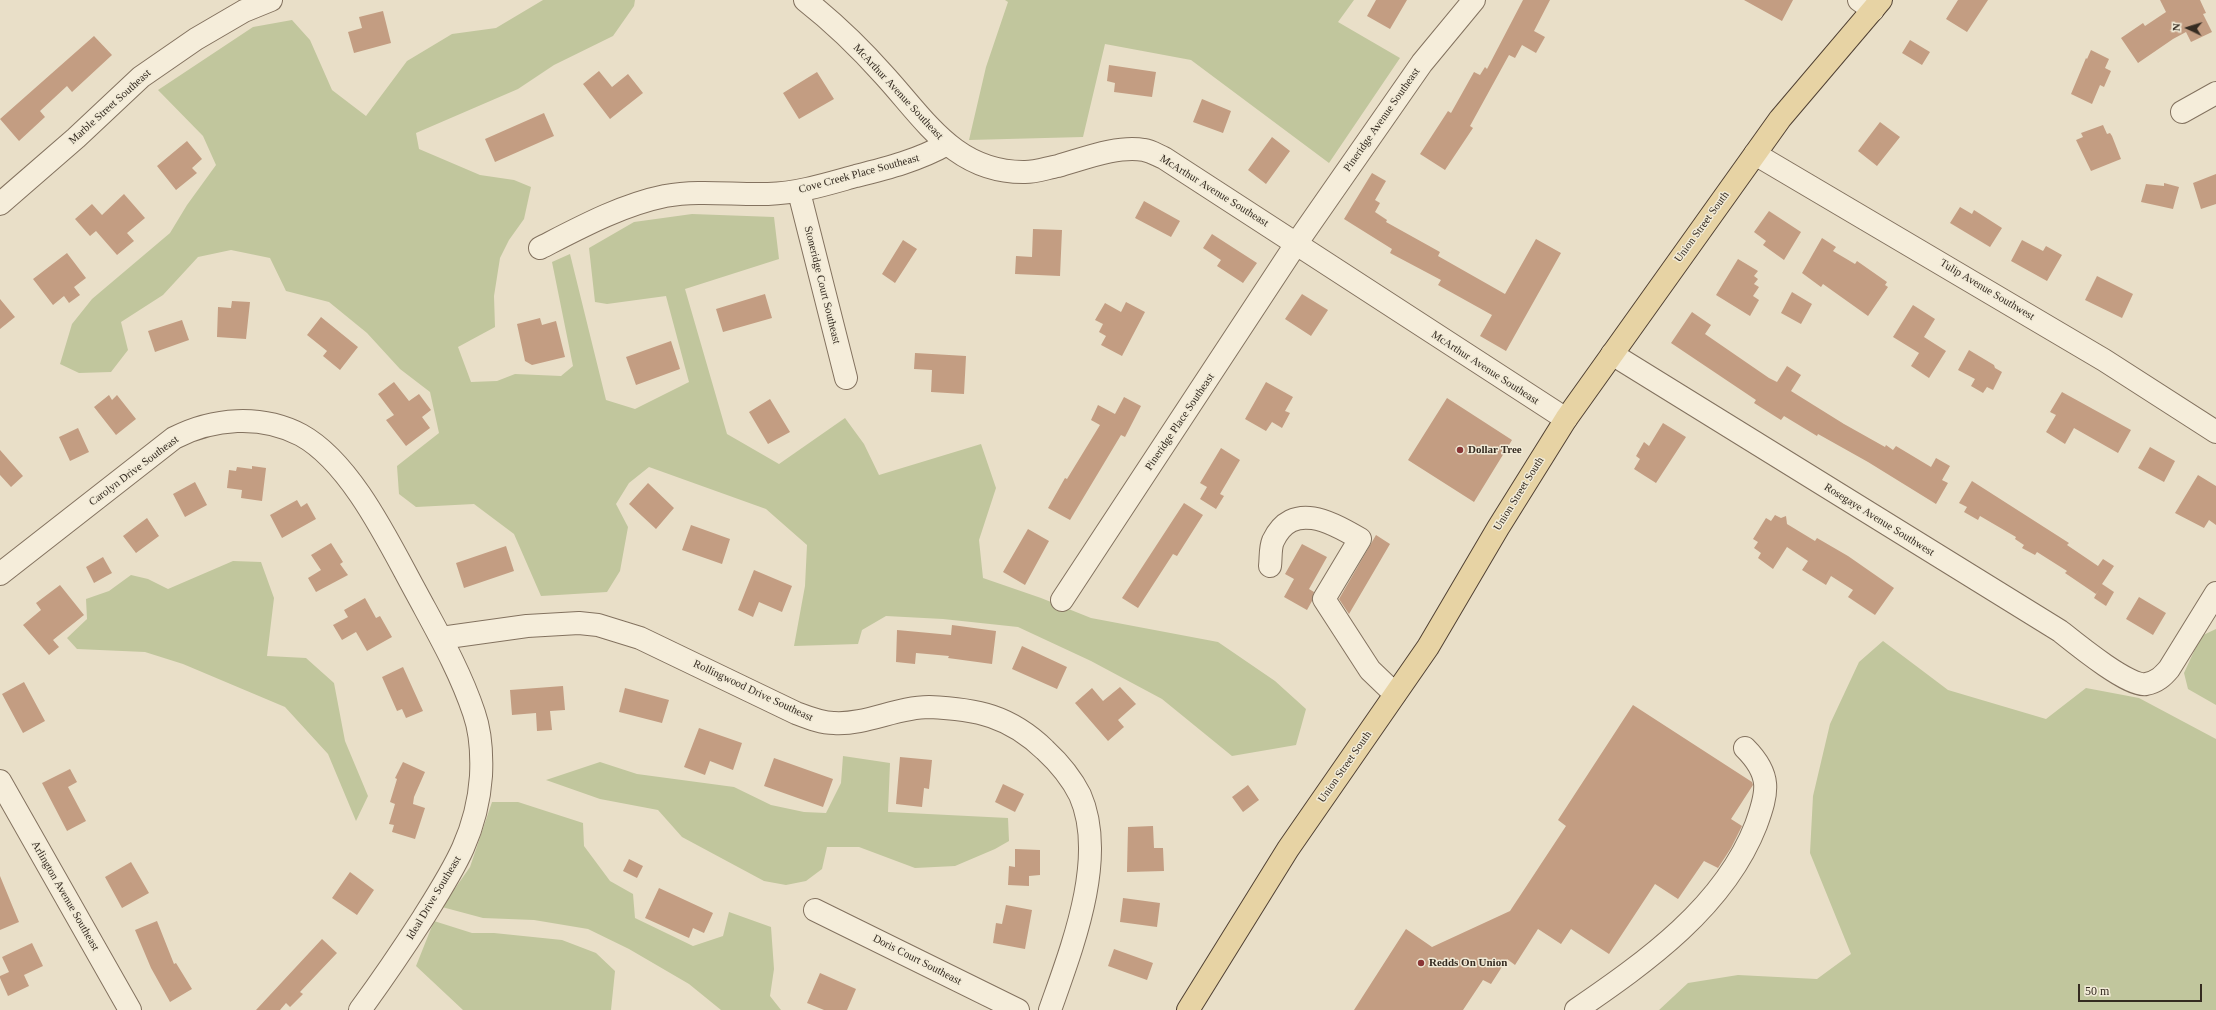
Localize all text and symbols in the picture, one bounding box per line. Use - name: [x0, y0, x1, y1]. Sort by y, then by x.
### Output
- north arrow: [2168, 8, 2208, 48]
- text: N: [2170, 23, 2182, 32]
- street label: McArthur Avenue Southeast: [850, 42, 946, 142]
- street label: Pineridge Avenue Southeast: [1341, 65, 1423, 175]
- street label: Marble Street Southeast: [66, 67, 154, 147]
- street label: Cove Creek Place Southeast: [797, 152, 921, 196]
- street label: McArthur Avenue Southeast: [1157, 152, 1271, 230]
- street label: Union Street South: [1672, 189, 1732, 265]
- street label: Stoneridge Court Southeast: [801, 225, 843, 345]
- street label: Tulip Avenue Southwest: [1937, 256, 2037, 324]
- street label: McArthur Avenue Southeast: [1429, 328, 1541, 408]
- street label: Pineridge Place Southeast: [1143, 371, 1217, 473]
- street label: Carolyn Drive Southeast: [87, 433, 181, 509]
- place label: Dollar Tree: [1468, 443, 1522, 457]
- marker: Dollar Tree: [1455, 445, 1465, 455]
- street label: Union Street South: [1491, 455, 1547, 533]
- street label: Rosegaye Avenue Southwest: [1821, 481, 1937, 559]
- street label: Rollingwood Drive Southeast: [691, 657, 815, 725]
- street label: Union Street South: [1315, 729, 1375, 805]
- street label: Arlington Avenue Southeast: [28, 839, 102, 953]
- street label: Ideal Drive Southeast: [404, 854, 464, 942]
- street label: Doris Court Southeast: [870, 932, 964, 988]
- place label: Redds On Union: [1429, 956, 1507, 970]
- marker: Redds On Union: [1416, 958, 1426, 968]
- scale bar: [2080, 976, 2204, 1002]
- text: 50 m: [2085, 984, 2109, 998]

